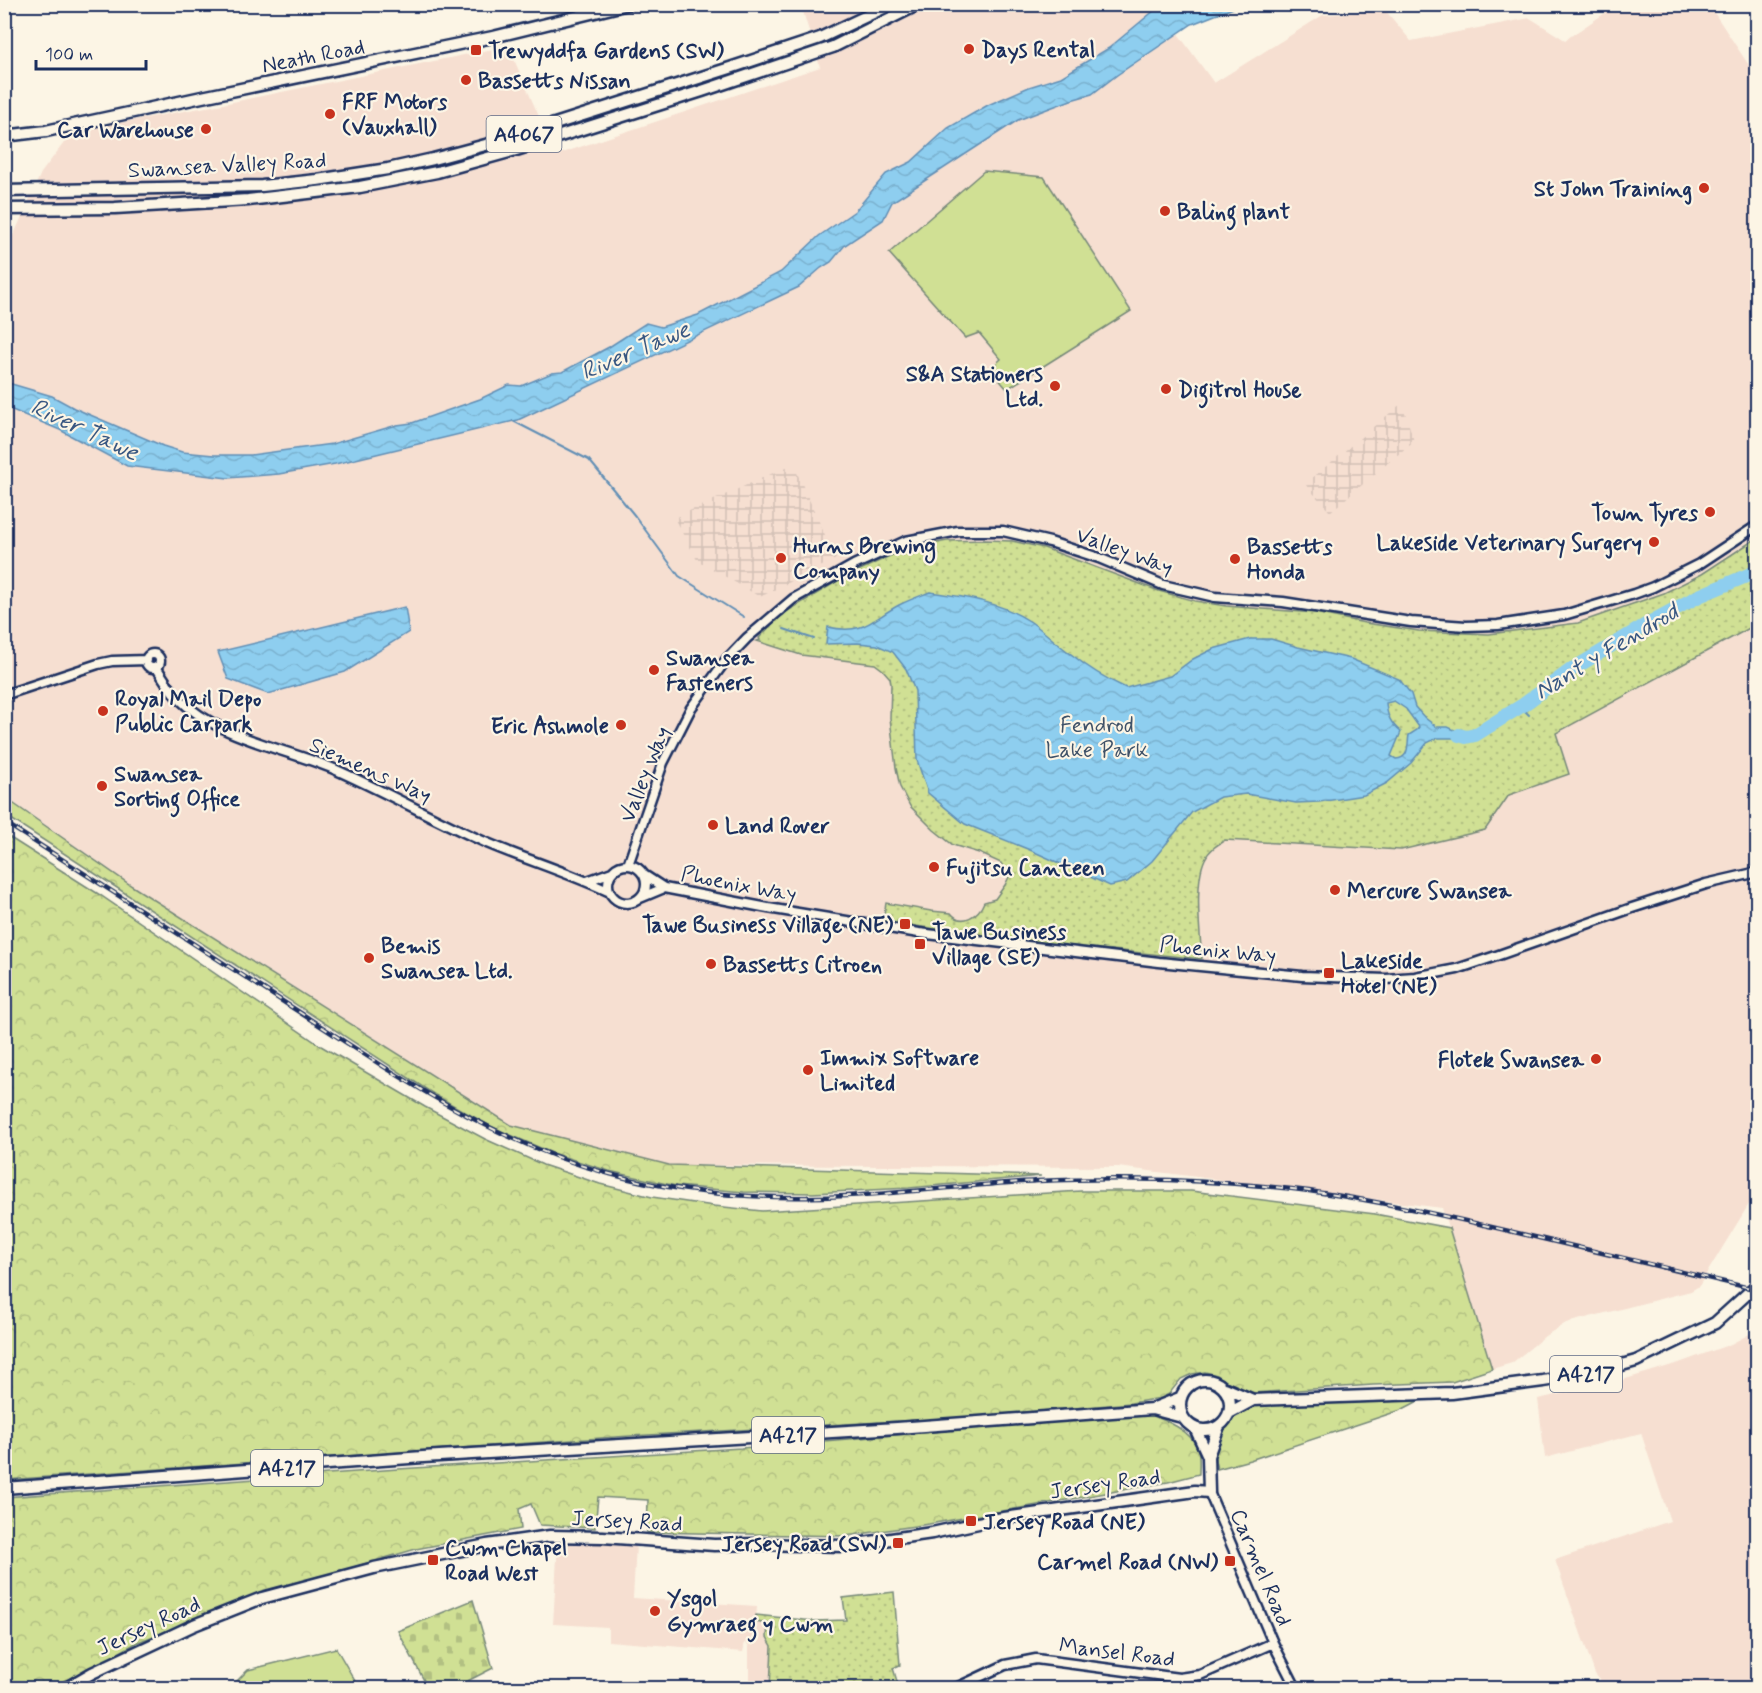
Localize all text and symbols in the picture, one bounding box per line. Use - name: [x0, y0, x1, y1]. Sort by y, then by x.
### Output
- scale bar: [36, 33, 146, 71]
- street label: Neath Road: [260, 33, 367, 81]
- place label: Days Rental: [981, 37, 1095, 65]
- place label: Trewyddfa Gardens (SW): [488, 38, 724, 67]
- marker: Days Rental: [962, 42, 976, 56]
- text: 100 m: [45, 43, 93, 67]
- marker: Trewyddfa Gardens (SW): [469, 43, 483, 57]
- place label: Bassetts Nissan: [478, 68, 631, 96]
- marker: Bassetts Nissan: [459, 73, 473, 87]
- place label: FRF Motors (Vauxhall): [342, 89, 448, 142]
- marker: FRF Motors (Vauxhall): [323, 107, 337, 121]
- road number: A4067: [486, 116, 562, 152]
- place label: Car Warehouse: [57, 117, 194, 145]
- marker: Car Warehouse: [199, 122, 213, 136]
- street label: Swansea Valley Road: [127, 147, 327, 185]
- place label: St John Training: [1534, 176, 1692, 205]
- marker: St John Training: [1697, 181, 1711, 195]
- place label: Baling plant: [1177, 199, 1291, 231]
- marker: Baling plant: [1158, 204, 1172, 218]
- water label: River Tawe: [576, 314, 696, 388]
- place label: S&A Stationers Ltd.: [906, 361, 1043, 414]
- place label: Digitrol House: [1178, 377, 1302, 409]
- marker: S&A Stationers Ltd.: [1048, 379, 1062, 393]
- marker: Digitrol House: [1159, 382, 1173, 396]
- water label: River Tawe: [26, 392, 144, 469]
- place label: Town Tyres: [1591, 500, 1698, 528]
- marker: Town Tyres: [1703, 505, 1717, 519]
- street label: Valley Way: [1072, 521, 1177, 582]
- place label: Lakeside Veterinary Surgery: [1377, 530, 1642, 559]
- place label: Hurns Brewing Company: [793, 533, 936, 586]
- place label: Bassetts Honda: [1247, 534, 1333, 587]
- marker: Lakeside Veterinary Surgery: [1647, 535, 1661, 549]
- marker: Hurns Brewing Company: [774, 551, 788, 565]
- marker: Bassetts Honda: [1228, 552, 1242, 566]
- water label: Nant y Fendrod: [1529, 596, 1687, 707]
- place label: Swansea Fasteners: [666, 645, 755, 698]
- marker: Swansea Fasteners: [647, 663, 661, 677]
- place label: Royal Mail Depo Public Carpark: [115, 686, 262, 739]
- marker: Royal Mail Depo Public Carpark: [96, 704, 110, 718]
- park label: Fendrod Lake Park: [1046, 712, 1148, 765]
- place label: Eric Ashmole: [491, 713, 609, 741]
- marker: Eric Ashmole: [614, 718, 628, 732]
- street label: Valley Way: [614, 723, 678, 827]
- street label: Siemens Way: [305, 731, 436, 810]
- place label: Swansea Sorting Office: [114, 761, 240, 818]
- marker: Swansea Sorting Office: [95, 779, 109, 793]
- place label: Land Rover: [725, 813, 830, 841]
- marker: Land Rover: [706, 818, 720, 832]
- place label: Fujitsu Canteen: [946, 855, 1105, 884]
- street label: Phoenix Way: [679, 860, 799, 910]
- marker: Fujitsu Canteen: [927, 860, 941, 874]
- place label: Mercure Swansea: [1347, 878, 1512, 906]
- marker: Mercure Swansea: [1328, 883, 1342, 897]
- place label: Tawe Business Village (NE): [642, 912, 893, 944]
- marker: Tawe Business Village (NE): [898, 917, 912, 931]
- place label: Tawe Business Village (SE): [932, 919, 1066, 973]
- street label: Phoenix Way: [1158, 931, 1277, 971]
- place label: Bemis Swansea Ltd.: [381, 933, 513, 986]
- marker: Tawe Business Village (SE): [913, 937, 927, 951]
- place label: Lakeside Hotel (NE): [1341, 948, 1437, 1001]
- marker: Bemis Swansea Ltd.: [362, 951, 376, 965]
- place label: Bassetts Citroen: [723, 952, 882, 980]
- marker: Bassetts Citroen: [704, 957, 718, 971]
- marker: Lakeside Hotel (NE): [1322, 966, 1336, 980]
- place label: Immix Software Limited: [820, 1045, 979, 1098]
- place label: Flotek Swansea: [1438, 1047, 1585, 1075]
- marker: Flotek Swansea: [1589, 1052, 1603, 1066]
- marker: Immix Software Limited: [801, 1063, 815, 1077]
- road number: A4217: [1550, 1356, 1622, 1392]
- road number: A4217: [752, 1417, 824, 1453]
- road number: A4217: [251, 1450, 323, 1486]
- street label: Jersey Road: [1048, 1463, 1162, 1507]
- street label: Jersey Road: [571, 1505, 683, 1539]
- street label: Carmel Road: [1223, 1505, 1297, 1631]
- place label: Jersey Road (NE): [983, 1509, 1145, 1538]
- marker: Jersey Road (NE): [964, 1514, 978, 1528]
- place label: Jersey Road (SW): [721, 1531, 886, 1560]
- place label: Cwm Chapel Road West: [445, 1535, 567, 1588]
- marker: Jersey Road (SW): [891, 1536, 905, 1550]
- place label: Carmel Road (NW): [1037, 1549, 1218, 1577]
- marker: Cwm Chapel Road West: [426, 1553, 440, 1567]
- marker: Carmel Road (NW): [1223, 1554, 1237, 1568]
- place label: Ysgol Gymraeg y Cwm: [667, 1586, 833, 1643]
- street label: Jersey Road: [93, 1591, 205, 1663]
- marker: Ysgol Gymraeg y Cwm: [648, 1604, 662, 1618]
- street label: Mansel Road: [1057, 1632, 1176, 1674]

